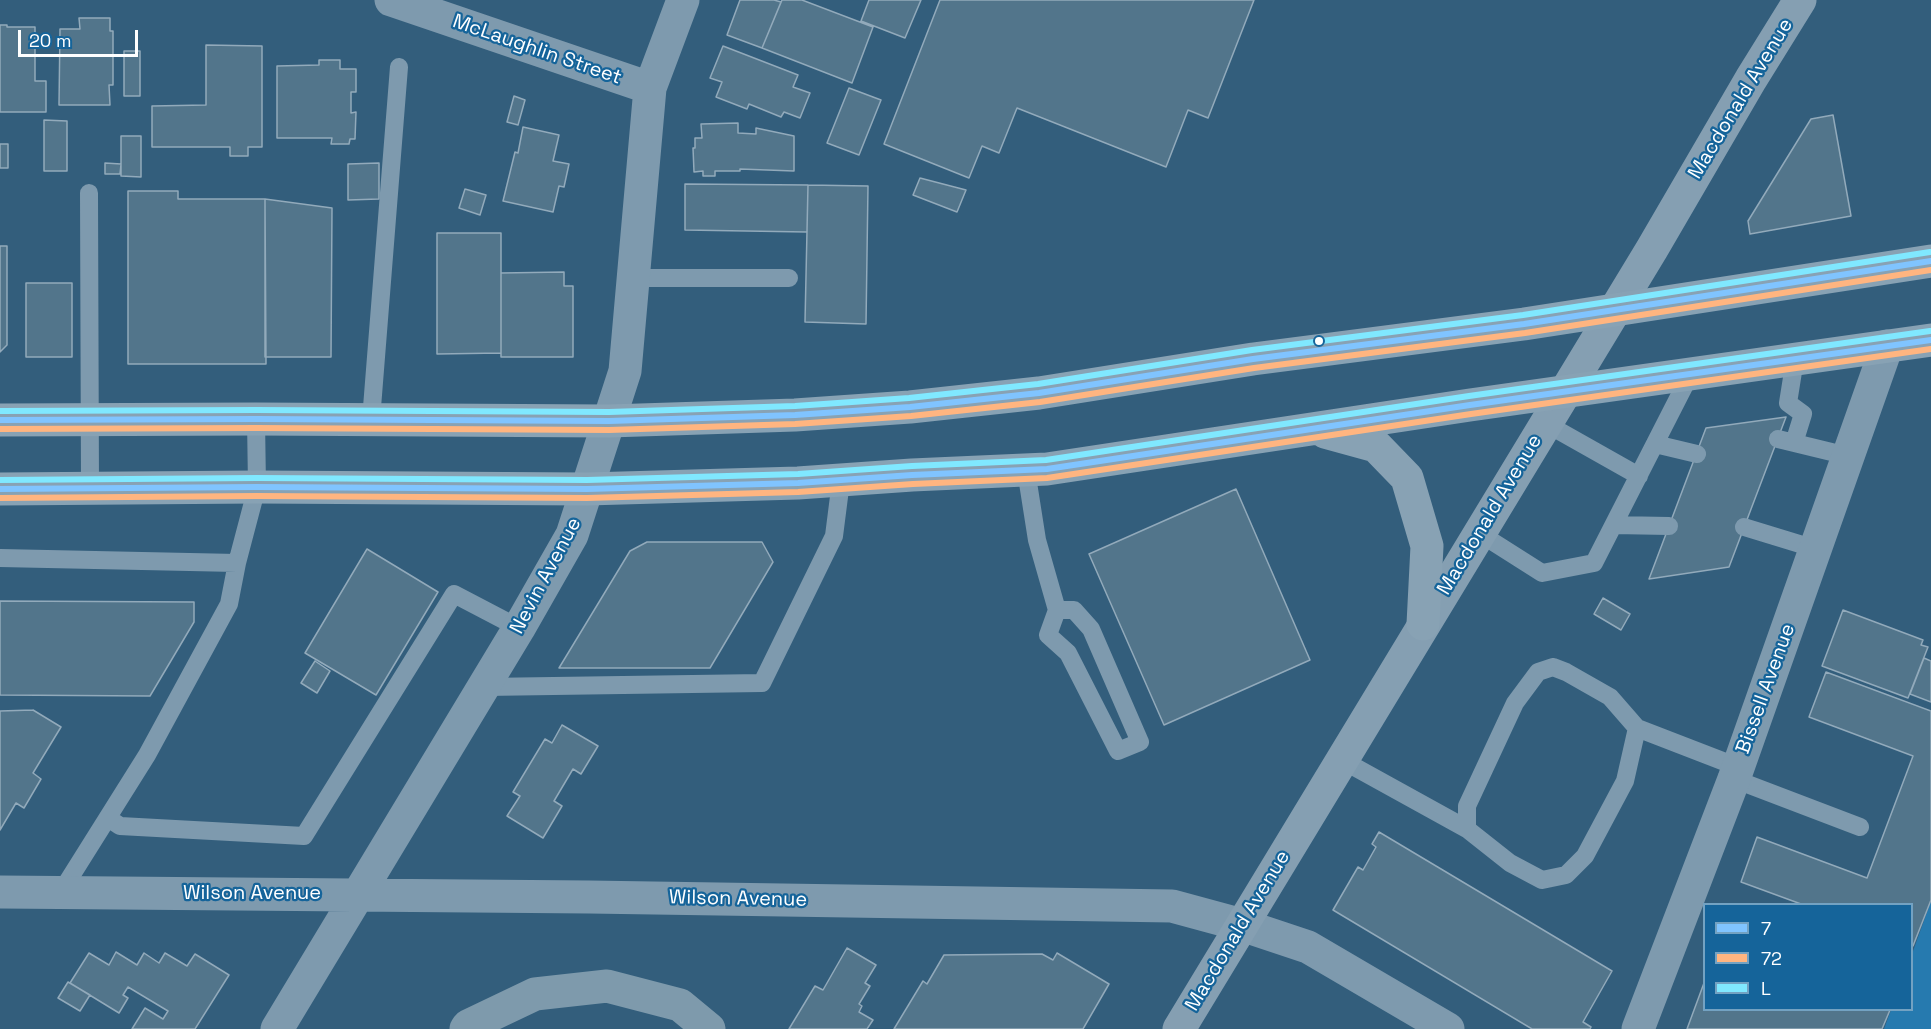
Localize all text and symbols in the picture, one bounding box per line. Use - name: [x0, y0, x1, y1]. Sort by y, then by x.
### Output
- street label: McLaughlin Street: [449, 10, 625, 90]
- street label: Macdonald Avenue: [1684, 14, 1798, 184]
- scale bar: [21, 18, 141, 56]
- text: 20 m: [29, 29, 72, 52]
- unlabelled marker: [1313, 335, 1325, 347]
- street label: Macdonald Avenue: [1433, 430, 1547, 600]
- street label: Nevin Avenue: [505, 514, 587, 638]
- street label: Bissell Avenue: [1731, 621, 1801, 757]
- street label: Macdonald Avenue: [1181, 846, 1295, 1016]
- street label: Wilson Avenue: [183, 882, 321, 906]
- street label: Wilson Avenue: [669, 886, 807, 912]
- legend: [1703, 903, 1913, 1011]
- text: 7: [1761, 917, 1771, 940]
- text: 72: [1761, 947, 1782, 970]
- text: L: [1761, 977, 1771, 1000]

